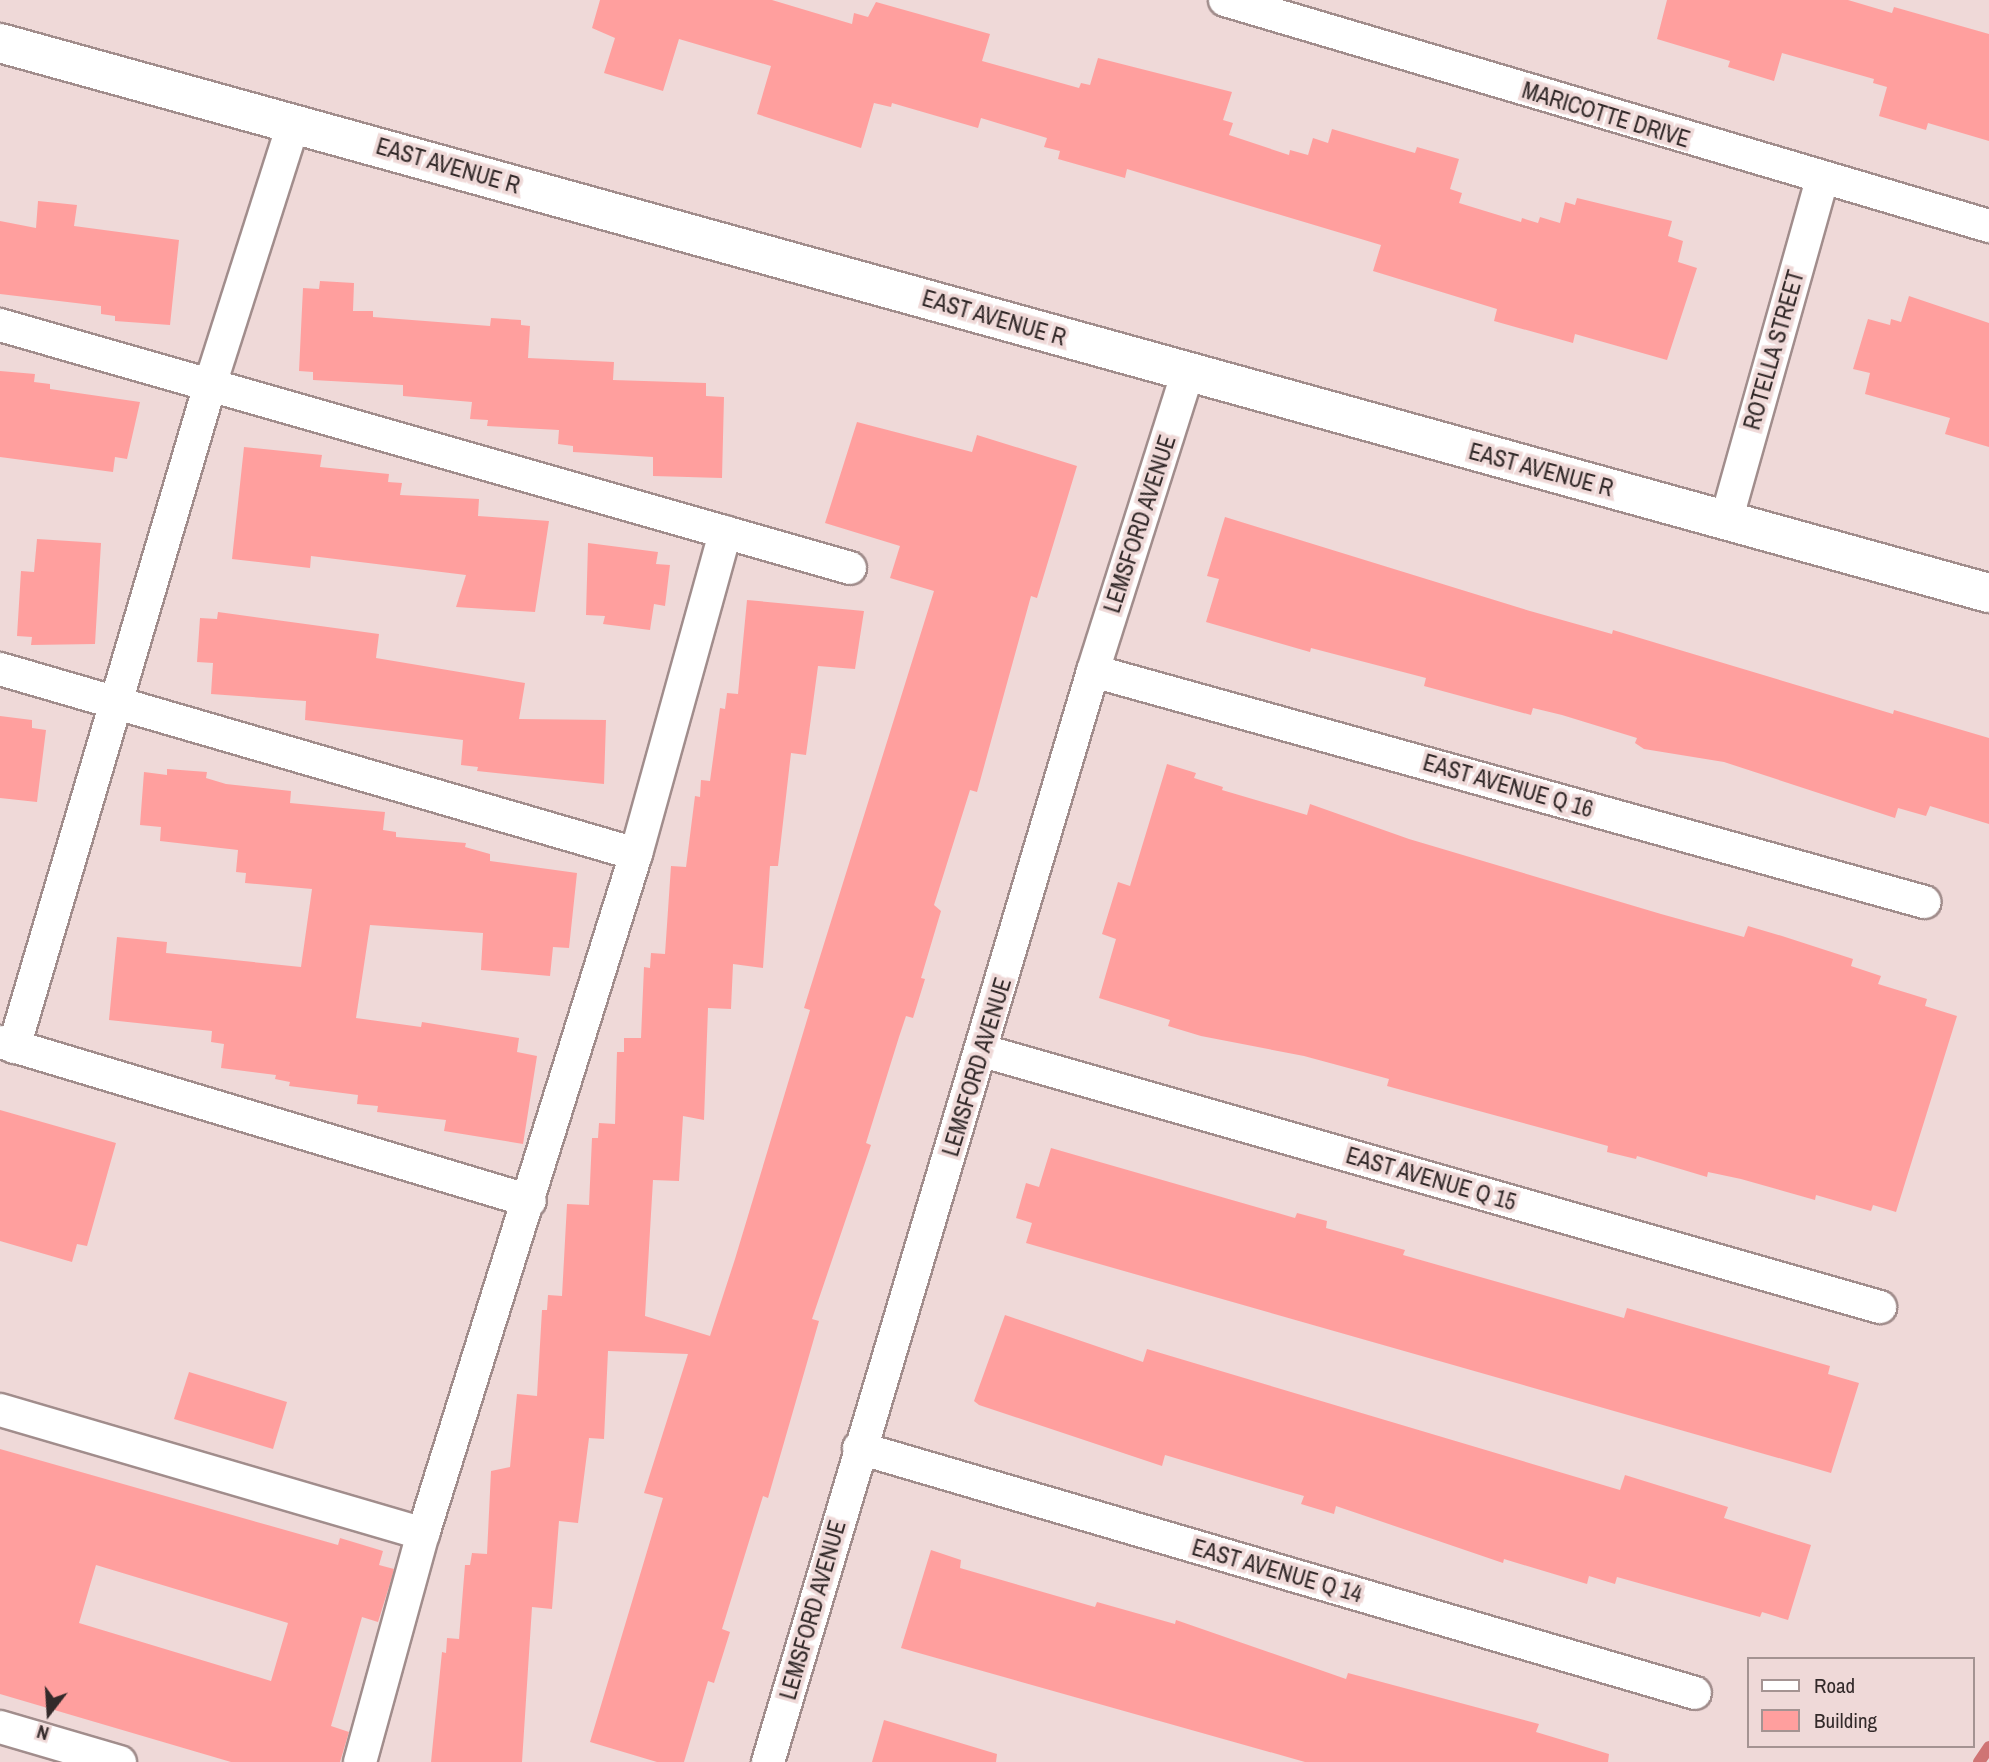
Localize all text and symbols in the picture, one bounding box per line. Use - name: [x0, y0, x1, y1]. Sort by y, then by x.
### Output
- street label: MARICOTTE DRIVE: [1519, 76, 1693, 154]
- street label: EAST AVENUE R: [372, 132, 524, 200]
- street label: ROTELLA STREET: [1738, 267, 1810, 433]
- street label: EAST AVENUE R: [918, 284, 1070, 352]
- street label: LEMSFORD AVENUE: [1098, 431, 1182, 617]
- street label: EAST AVENUE R: [1465, 437, 1617, 503]
- street label: EAST AVENUE Q 16: [1419, 748, 1597, 824]
- street label: LEMSFORD AVENUE: [937, 974, 1017, 1160]
- street label: EAST AVENUE Q 15: [1342, 1141, 1520, 1217]
- street label: LEMSFORD AVENUE: [774, 1517, 852, 1703]
- street label: EAST AVENUE Q 14: [1188, 1533, 1366, 1609]
- legend: [1748, 1657, 1975, 1748]
- text: Road: [1814, 1671, 1855, 1700]
- north arrow: [14, 1678, 84, 1748]
- text: Building: [1814, 1706, 1877, 1735]
- text: N: [34, 1719, 52, 1747]

